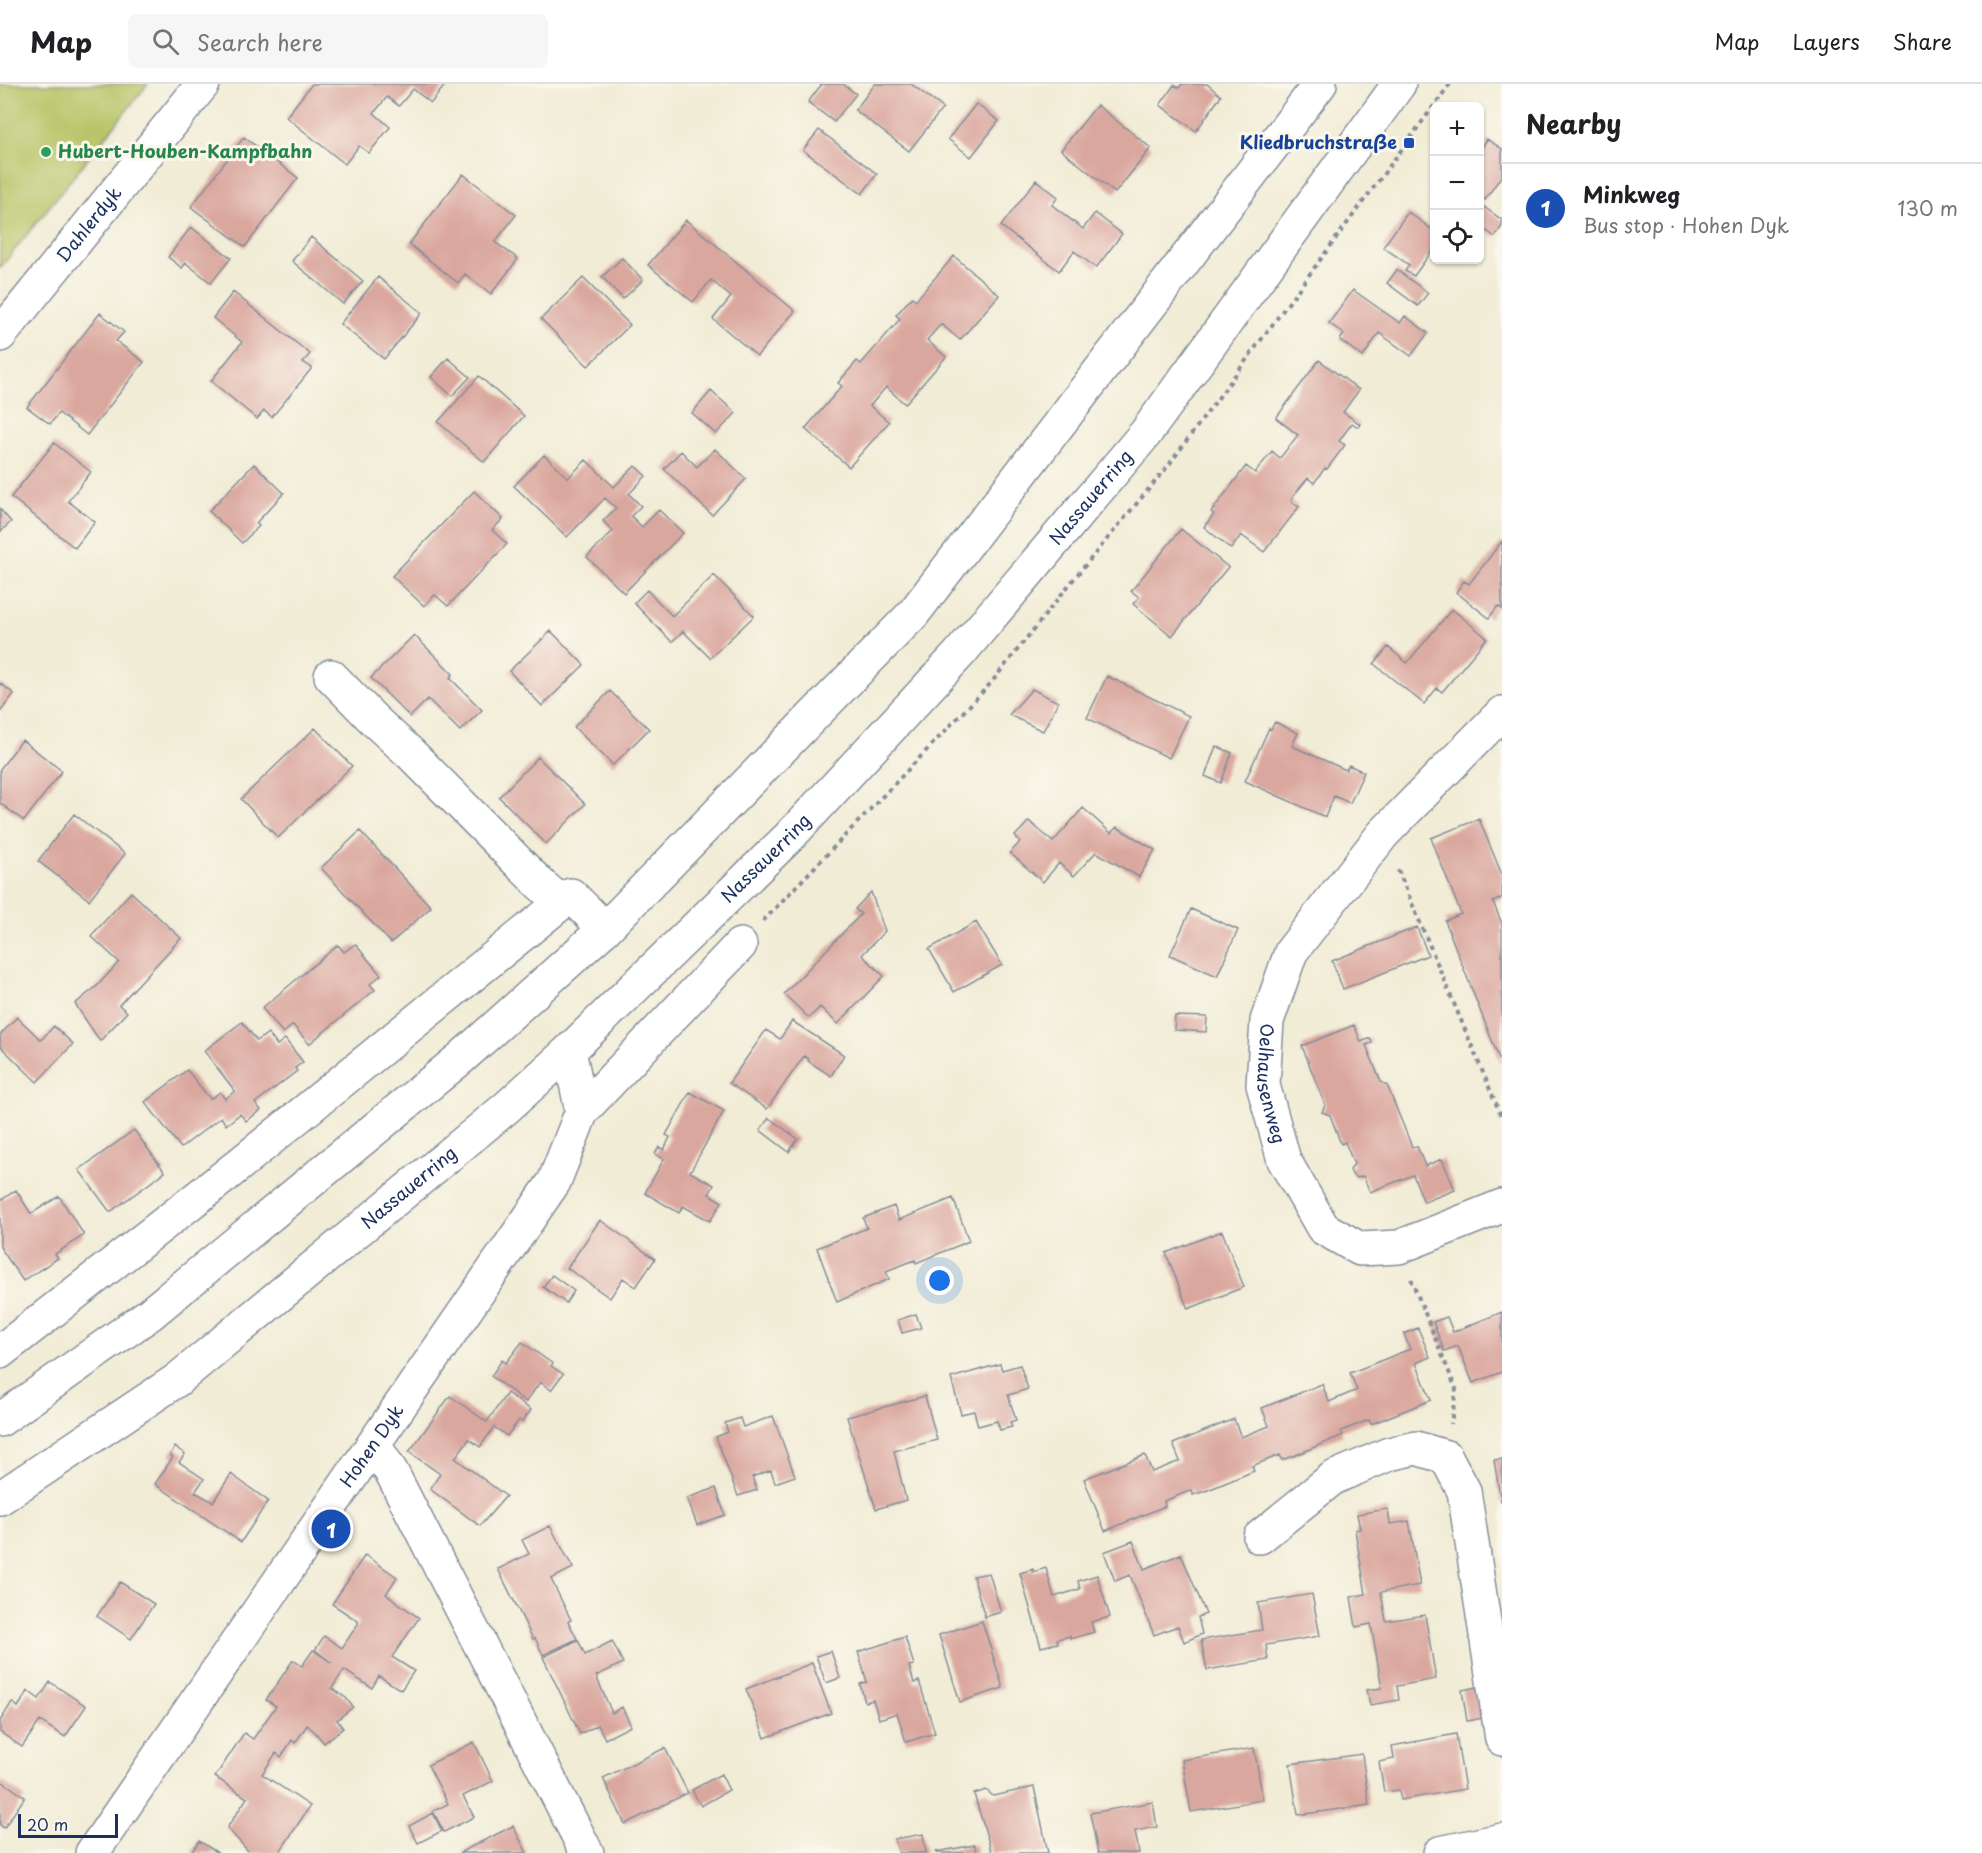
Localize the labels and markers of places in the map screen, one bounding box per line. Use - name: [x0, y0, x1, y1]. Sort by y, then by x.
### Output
- place label: Kliedbruchstraße: [1240, 128, 1397, 155]
- marker: Kliedbruchstraße: [1402, 136, 1416, 150]
- place label: Hubert-Houben-Kampfbahn: [58, 137, 312, 164]
- marker: Hubert-Houben-Kampfbahn: [39, 145, 53, 159]
- pin: 1: [312, 1506, 350, 1552]

